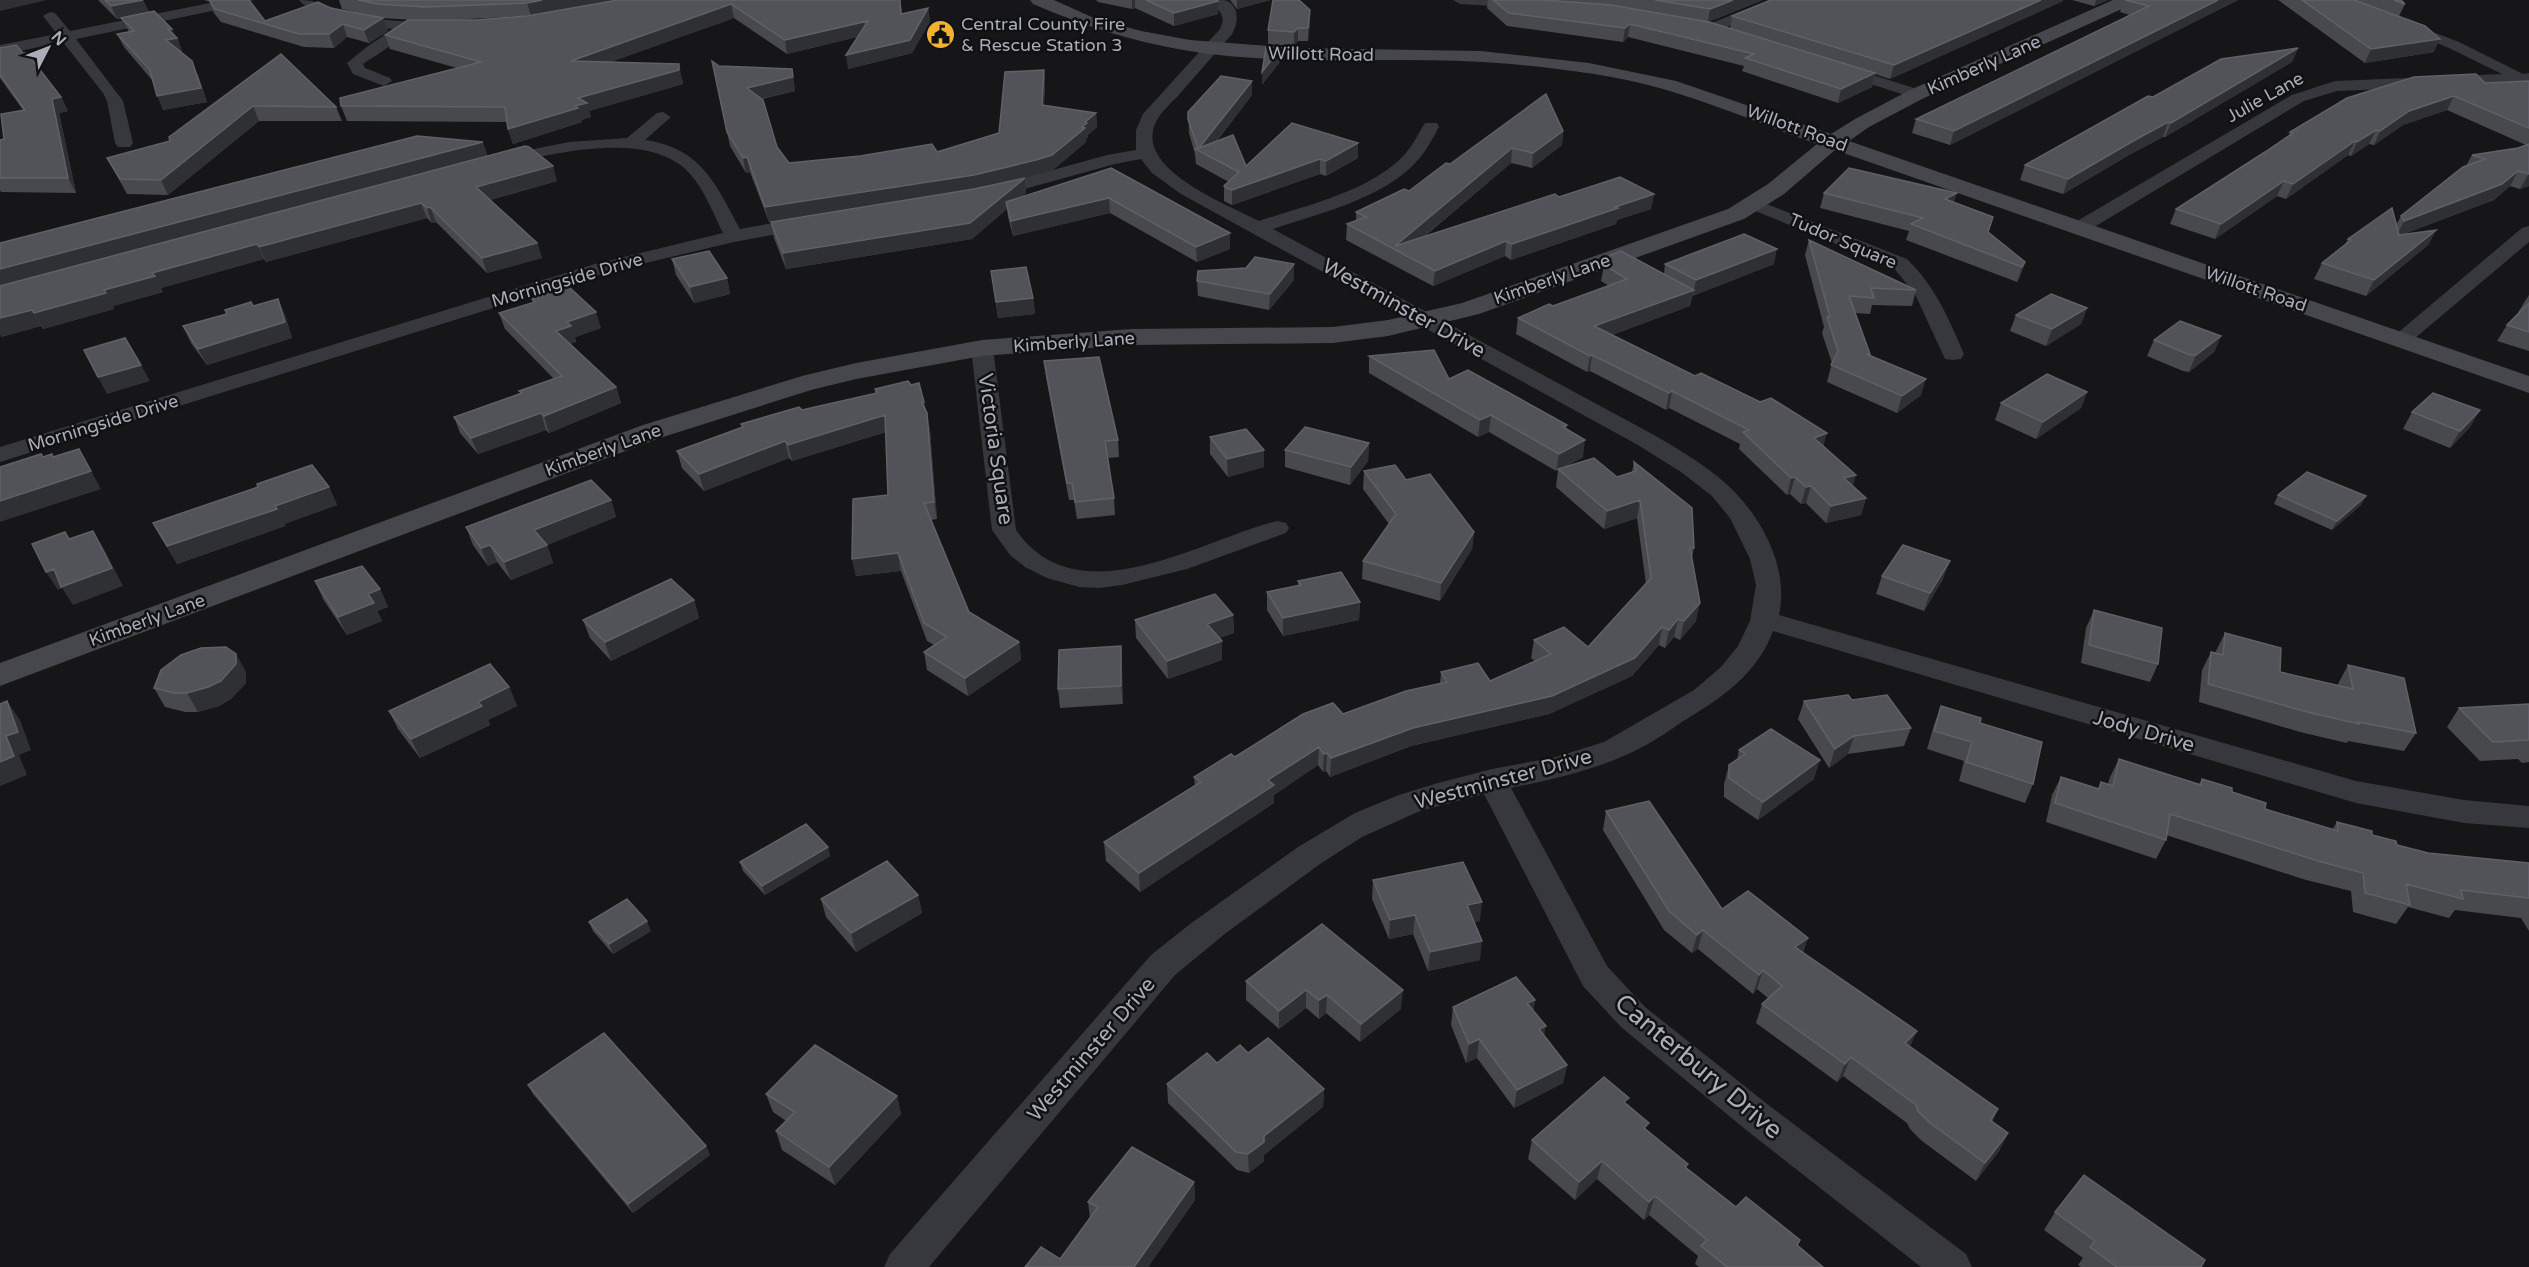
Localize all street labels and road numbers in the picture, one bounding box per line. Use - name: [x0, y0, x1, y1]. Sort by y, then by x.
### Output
- street label: Kimberly Lane: [1924, 30, 2044, 100]
- street label: Willott Road: [1268, 42, 1374, 66]
- street label: Julie Lane: [2223, 67, 2307, 127]
- street label: Willott Road: [1743, 100, 1851, 156]
- street label: Tudor Square: [1786, 208, 1900, 274]
- street label: Morningside Drive: [489, 248, 645, 312]
- street label: Kimberly Lane: [1491, 249, 1613, 309]
- street label: Westminster Drive: [1318, 253, 1490, 364]
- street label: Willott Road: [2202, 261, 2310, 317]
- street label: Kimberly Lane: [1012, 327, 1136, 357]
- street label: Victoria Square: [973, 372, 1019, 526]
- street label: Morningside Drive: [25, 390, 181, 456]
- street label: Kimberly Lane: [542, 419, 664, 481]
- street label: Kimberly Lane: [86, 589, 208, 651]
- street label: Jody Drive: [2090, 705, 2198, 758]
- street label: Westminster Drive: [1412, 744, 1595, 815]
- street label: Westminster Drive: [1022, 972, 1161, 1126]
- street label: Canterbury Drive: [1608, 987, 1789, 1146]

